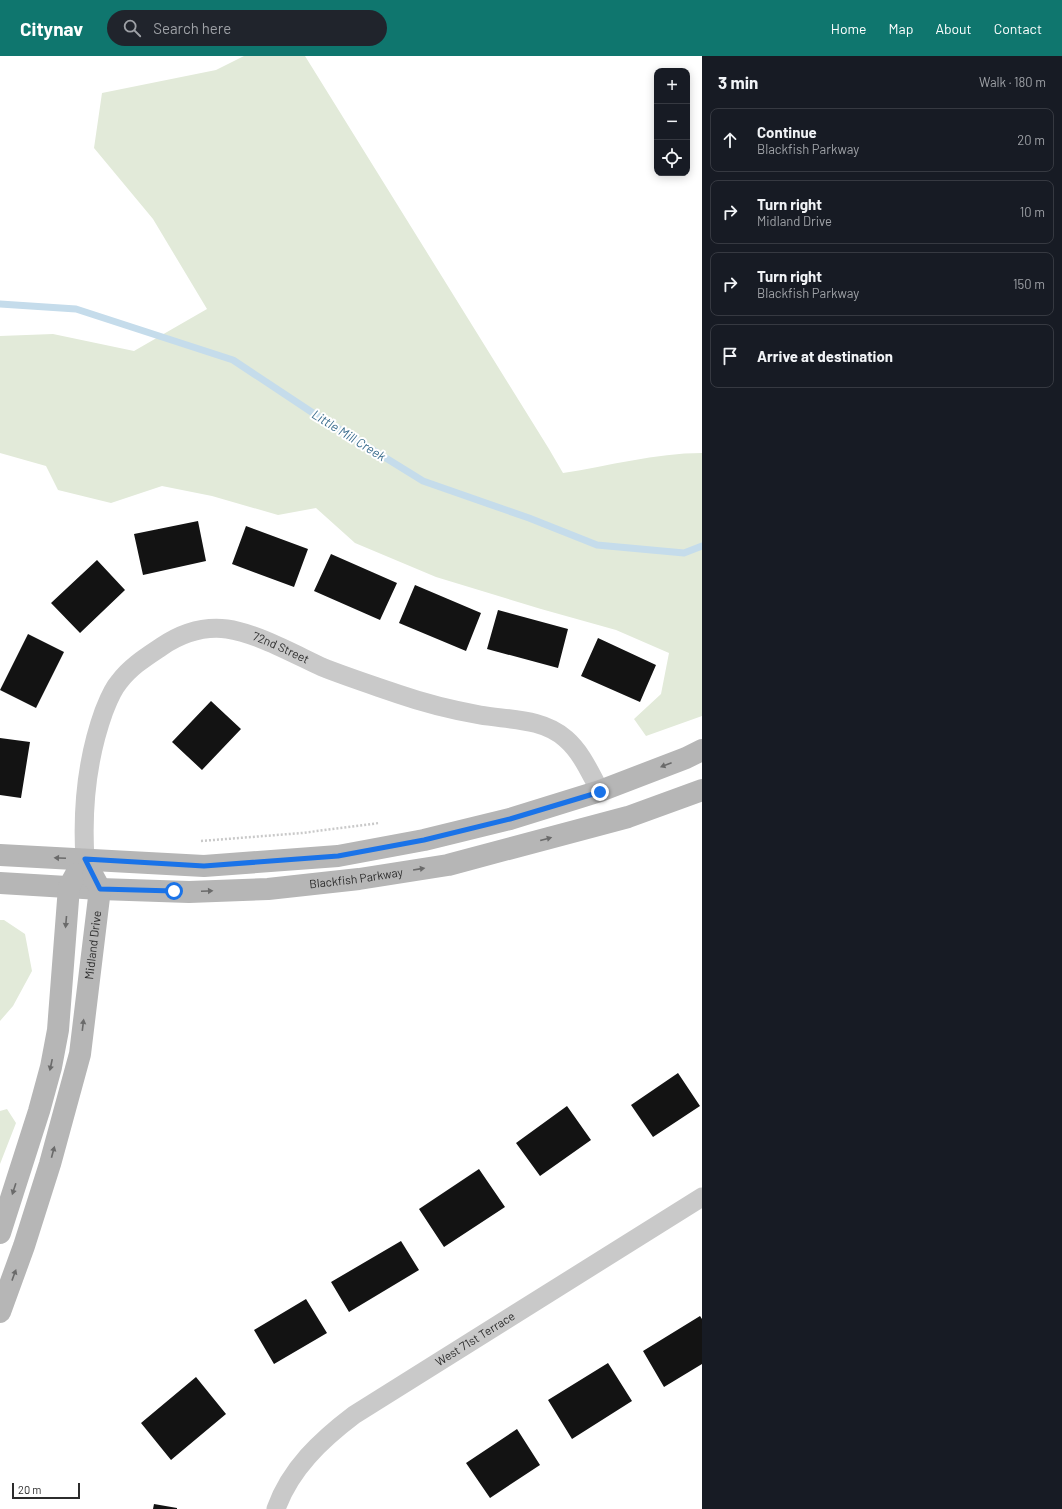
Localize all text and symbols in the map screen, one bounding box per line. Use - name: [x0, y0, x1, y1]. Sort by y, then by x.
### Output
- search box: [107, 10, 387, 46]
- text: Citynav: [20, 17, 83, 40]
- icon: search: [121, 17, 143, 39]
- text: Search here: [153, 19, 231, 37]
- text: Home: [831, 20, 867, 37]
- text: Map: [889, 20, 913, 37]
- text: About: [935, 20, 972, 37]
- text: Contact: [994, 20, 1042, 37]
- map controls: [654, 68, 690, 176]
- button: +: [654, 68, 690, 104]
- text: 3 min: [718, 72, 758, 92]
- text: Walk · 180 m: [979, 74, 1046, 90]
- button: −: [654, 104, 690, 140]
- text: Continue: [757, 123, 817, 141]
- icon: ahead: [719, 129, 741, 151]
- text: 20 m: [1017, 132, 1045, 148]
- button: locate: [654, 140, 690, 176]
- text: Blackfish Parkway: [757, 141, 859, 157]
- text: Turn right: [757, 195, 822, 213]
- icon: right: [719, 201, 741, 223]
- text: 10 m: [1020, 204, 1045, 220]
- text: Midland Drive: [757, 213, 832, 229]
- text: Turn right: [757, 267, 822, 285]
- icon: right: [719, 273, 741, 295]
- text: 150 m: [1013, 276, 1045, 292]
- text: Blackfish Parkway: [757, 285, 859, 301]
- icon: arrive: [719, 345, 741, 367]
- text: Arrive at destination: [757, 347, 893, 365]
- water label: Little Mill Creek: [309, 406, 390, 464]
- street label: 72nd Street: [251, 628, 312, 666]
- one-way arrow: [660, 763, 672, 769]
- route end: [591, 783, 609, 801]
- one-way arrow: [539, 835, 552, 841]
- one-way arrow: [54, 854, 66, 861]
- street label: Blackfish Parkway: [308, 864, 404, 890]
- one-way arrow: [413, 866, 425, 872]
- route start: [165, 882, 183, 900]
- one-way arrow: [201, 888, 214, 894]
- street label: Midland Drive: [81, 910, 103, 980]
- one-way arrow: [62, 916, 69, 928]
- one-way arrow: [80, 1019, 86, 1031]
- one-way arrow: [48, 1059, 54, 1071]
- one-way arrow: [50, 1145, 56, 1157]
- one-way arrow: [11, 1184, 17, 1196]
- one-way arrow: [11, 1269, 17, 1281]
- street label: West 71st Terrace: [432, 1308, 517, 1368]
- scale bar: [12, 1481, 80, 1500]
- text: 20 m: [18, 1483, 41, 1496]

